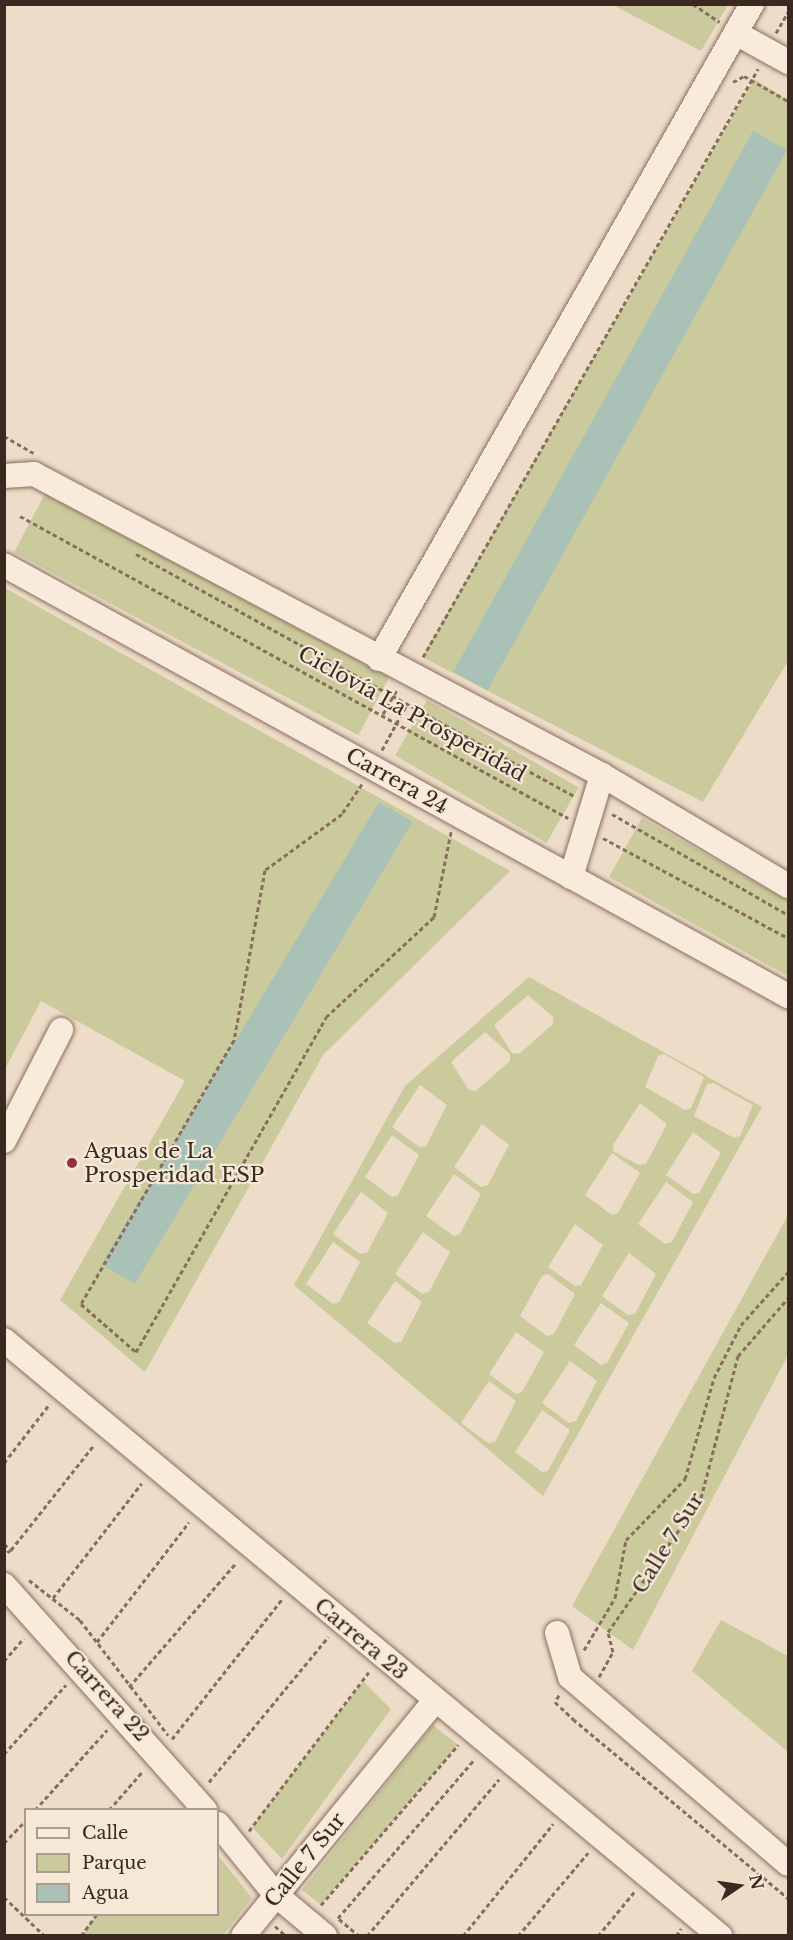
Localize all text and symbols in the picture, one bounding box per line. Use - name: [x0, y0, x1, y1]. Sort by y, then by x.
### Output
- street label: Ciclovía La Prosperidad: [294, 641, 530, 787]
- street label: Carrera 24: [341, 743, 453, 819]
- place label: Aguas de La Prosperidad ESP: [84, 1138, 264, 1188]
- marker: Aguas de La Prosperidad ESP: [65, 1156, 79, 1170]
- street label: Calle 7 Sur: [627, 1488, 709, 1598]
- street label: Carrera 23: [309, 1593, 413, 1685]
- street label: Carrera 22: [60, 1645, 154, 1747]
- legend: [24, 1808, 219, 1916]
- street label: Calle 7 Sur: [259, 1808, 351, 1912]
- text: Calle: [82, 1822, 128, 1844]
- text: Parque: [82, 1852, 147, 1874]
- north arrow: [709, 1856, 769, 1916]
- text: N: [745, 1872, 768, 1892]
- text: Agua: [82, 1882, 129, 1904]

